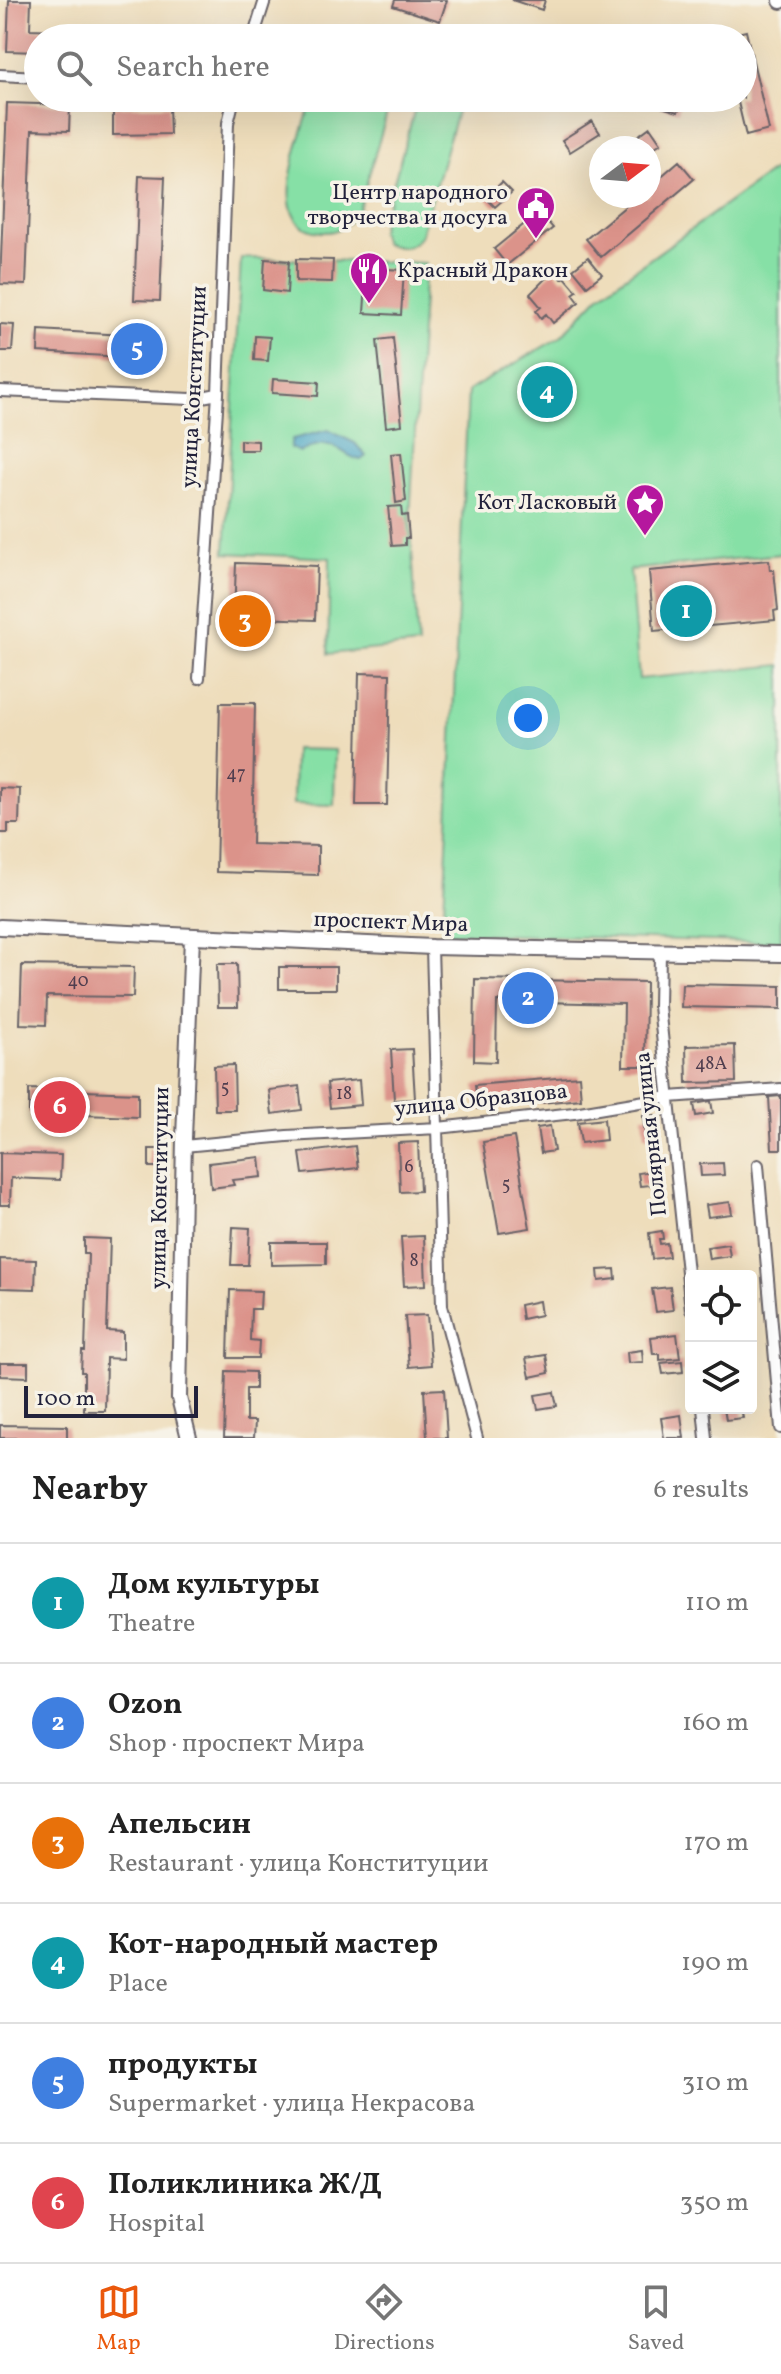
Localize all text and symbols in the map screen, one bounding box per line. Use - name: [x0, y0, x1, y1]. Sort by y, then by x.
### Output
- search box: [24, 24, 757, 112]
- icon: search: [52, 46, 96, 90]
- text: Search here: [116, 47, 270, 89]
- north arrow: [589, 136, 661, 208]
- place label: Центр народного творчества и досуга: [307, 178, 508, 234]
- public building icon: Центр народного творчества и досуга: [515, 185, 557, 240]
- restaurant icon: Красный Дракон: [348, 250, 390, 305]
- place label: Красный Дракон: [397, 256, 568, 287]
- street label: улица Конституции: [174, 285, 216, 489]
- pin: 5: [111, 319, 163, 379]
- pin: 4: [521, 362, 573, 422]
- place icon: Кот Ласковый: [624, 482, 666, 537]
- place label: Кот Ласковый: [477, 488, 617, 519]
- pin: 1: [660, 581, 712, 641]
- pin: 3: [219, 591, 271, 651]
- your location: [508, 698, 548, 738]
- house number: 47: [226, 762, 246, 787]
- street label: проспект Мира: [313, 905, 469, 941]
- pin: 2: [502, 968, 554, 1028]
- house number: 40: [67, 969, 89, 994]
- street label: Полярная улица: [628, 1050, 676, 1218]
- house number: 48А: [695, 1052, 727, 1077]
- house number: 5: [221, 1076, 229, 1101]
- street label: улица Образцова: [393, 1076, 569, 1126]
- pin: 6: [34, 1077, 86, 1137]
- house number: 18: [336, 1082, 352, 1107]
- street label: улица Конституции: [144, 1087, 178, 1289]
- house number: 6: [404, 1155, 414, 1180]
- house number: 5: [502, 1173, 510, 1198]
- house number: 8: [409, 1249, 419, 1274]
- map controls: [685, 1270, 757, 1414]
- button: locate: [685, 1270, 757, 1342]
- button: layers: [685, 1342, 757, 1414]
- scale bar: [24, 1382, 198, 1418]
- text: 100 m: [36, 1384, 95, 1415]
- text: Nearby: [32, 1467, 148, 1514]
- text: 6 results: [654, 1472, 749, 1508]
- text: Дом культуры: [108, 1564, 319, 1606]
- text: 1: [53, 1585, 63, 1621]
- text: 110 m: [685, 1585, 749, 1621]
- text: Theatre: [108, 1606, 195, 1642]
- text: Ozon: [108, 1684, 182, 1726]
- text: 2: [51, 1705, 65, 1741]
- text: 160 m: [682, 1705, 749, 1741]
- text: Shop · проспект Мира: [108, 1726, 365, 1762]
- text: Апельсин: [108, 1804, 251, 1846]
- text: 3: [51, 1825, 65, 1861]
- text: 170 m: [684, 1825, 749, 1861]
- text: Restaurant · улица Конституции: [108, 1846, 489, 1882]
- text: Кот-народный мастер: [108, 1924, 438, 1966]
- text: 4: [50, 1945, 66, 1981]
- text: 190 m: [681, 1945, 749, 1981]
- text: Place: [108, 1966, 168, 2002]
- text: продукты: [108, 2044, 257, 2086]
- text: 5: [52, 2065, 64, 2101]
- text: 310 m: [682, 2065, 749, 2101]
- text: Supermarket · улица Некрасова: [108, 2086, 475, 2122]
- text: Поликлиника Ж/Д: [108, 2164, 382, 2206]
- text: 6: [51, 2185, 65, 2221]
- text: 350 m: [680, 2185, 749, 2221]
- text: Hospital: [108, 2206, 205, 2242]
- tab: Map: [97, 2280, 141, 2359]
- tab: Directions: [334, 2280, 435, 2359]
- tab: Saved: [628, 2280, 684, 2359]

